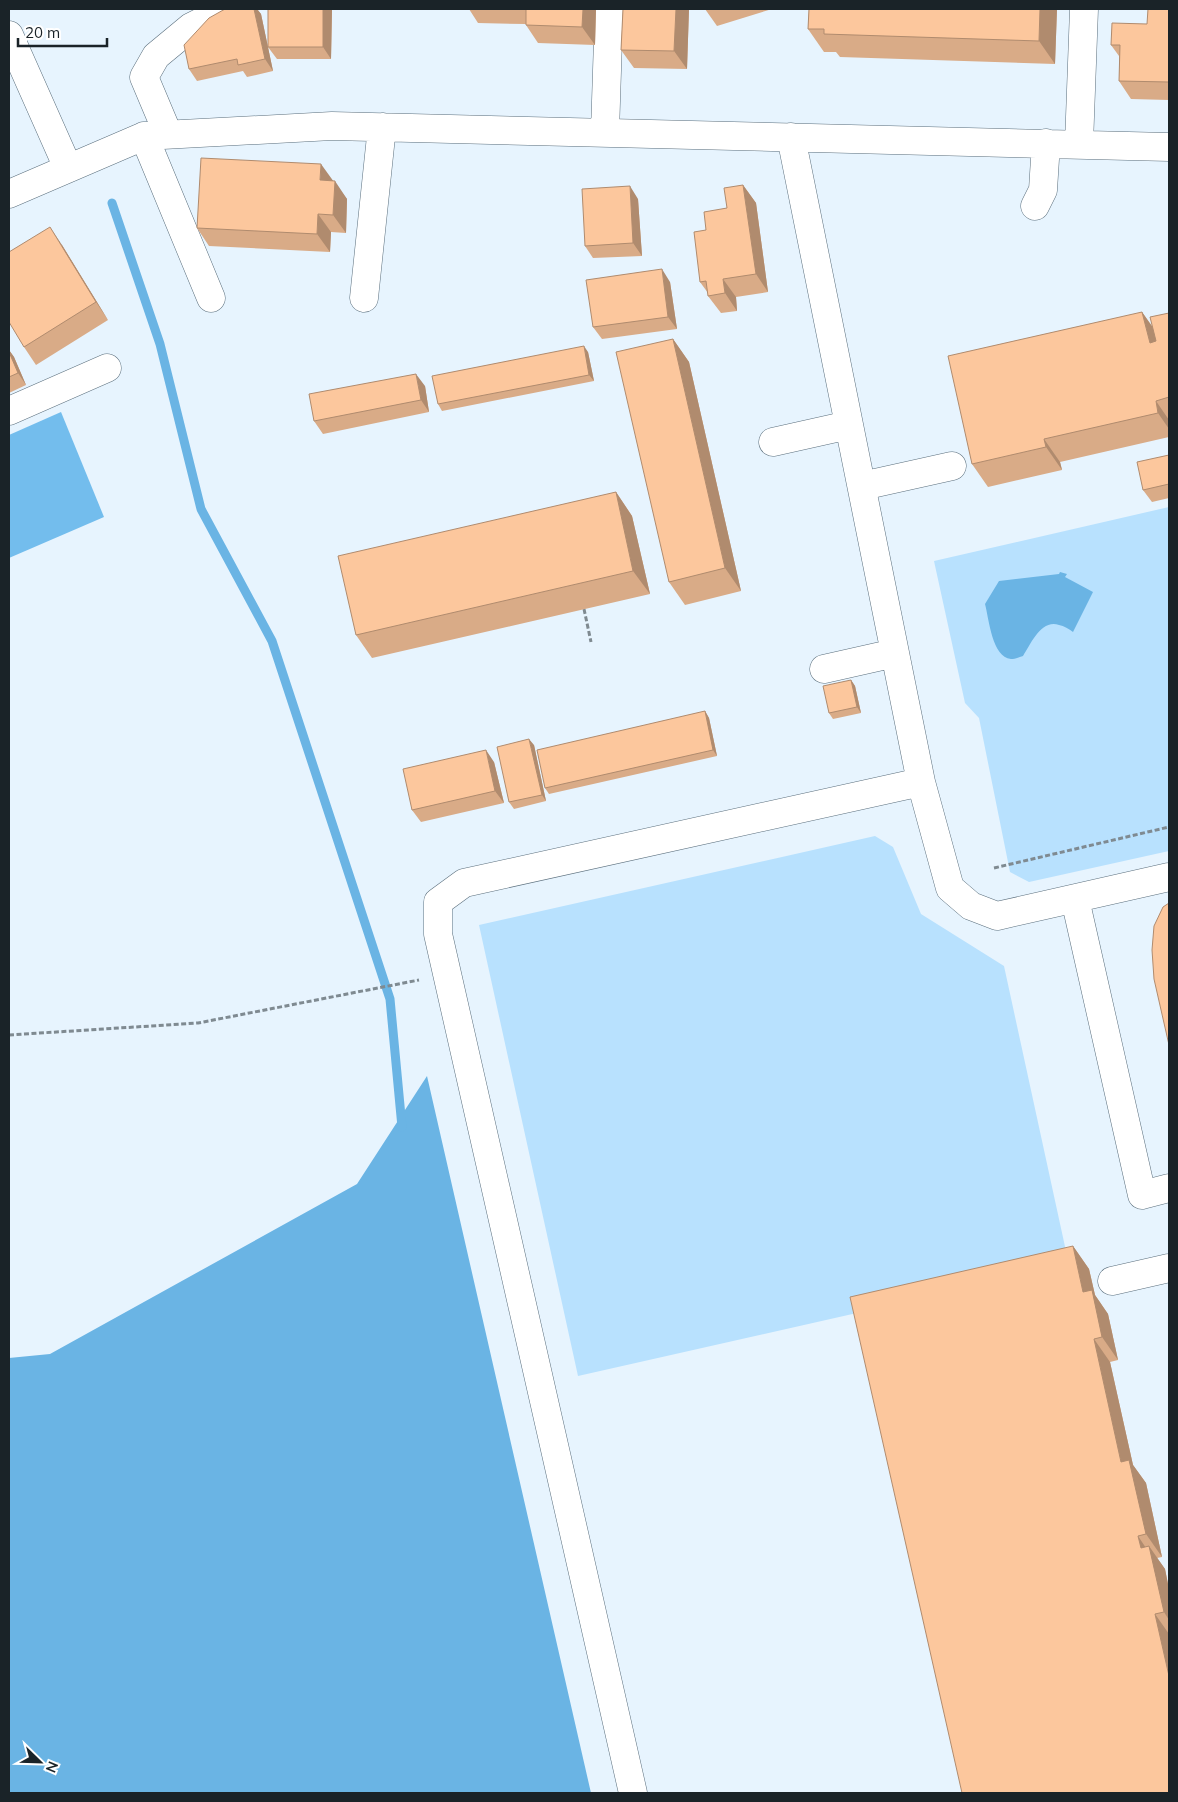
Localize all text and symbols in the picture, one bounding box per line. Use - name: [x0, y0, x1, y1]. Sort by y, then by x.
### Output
- scale bar: [18, 15, 106, 47]
- text: 20 m: [25, 23, 60, 42]
- north arrow: [15, 1737, 65, 1787]
- text: N: [42, 1759, 62, 1775]

